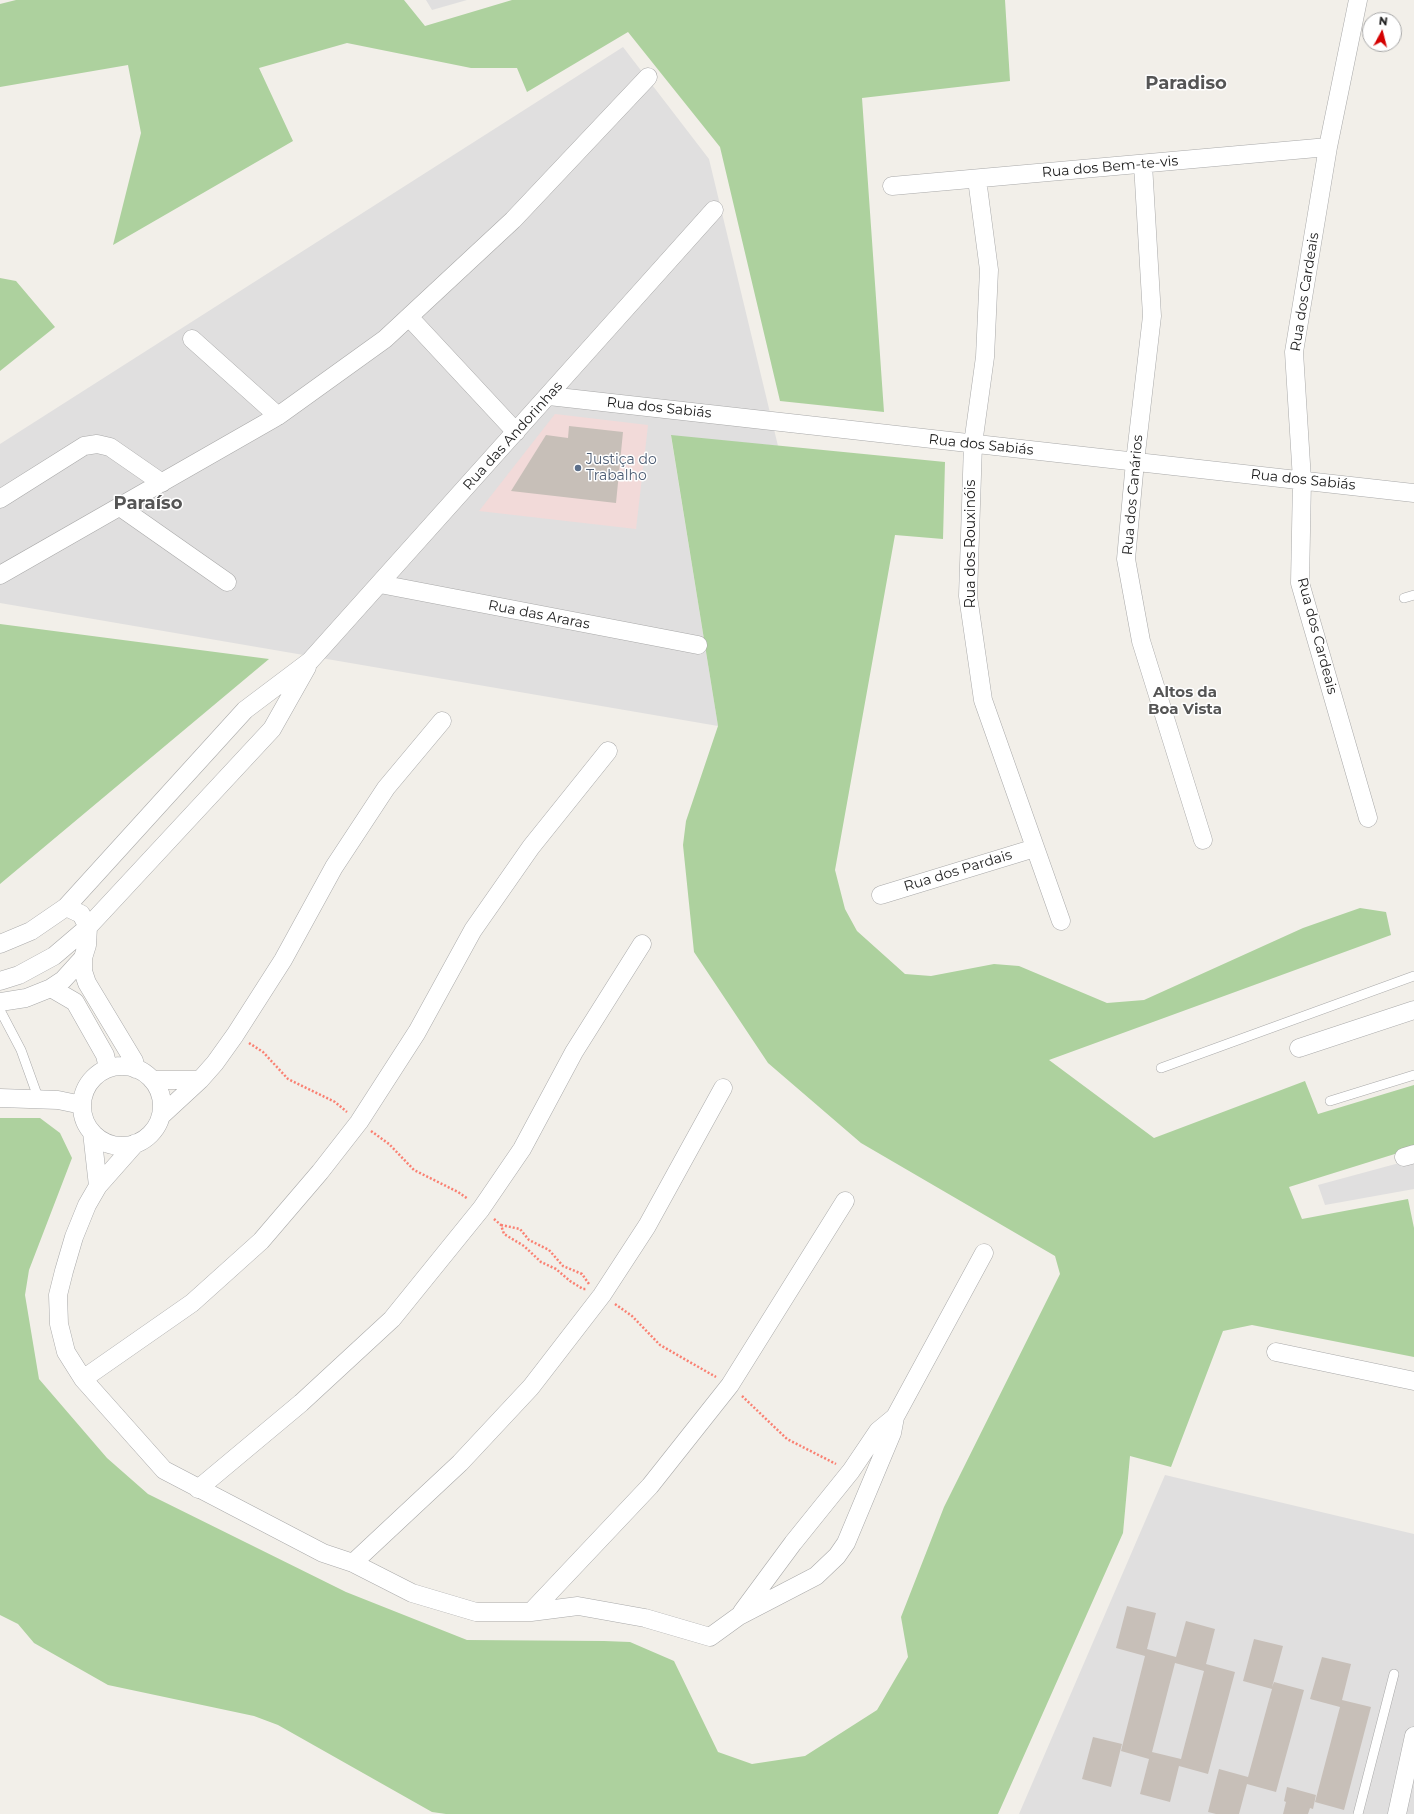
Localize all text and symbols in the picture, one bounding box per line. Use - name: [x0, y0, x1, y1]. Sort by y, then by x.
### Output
- north arrow: [1362, 12, 1402, 52]
- text: N: [1378, 14, 1389, 29]
- district label: Paradiso: [1145, 73, 1227, 95]
- street label: Rua dos Bem-te-vis: [1041, 153, 1179, 181]
- street label: Rua dos Cardeais: [1287, 231, 1323, 353]
- street label: Rua das Andorinhas: [460, 378, 566, 494]
- street label: Rua dos Sabiás: [606, 394, 712, 422]
- street label: Rua dos Sabiás: [928, 431, 1034, 459]
- street label: Rua dos Canários: [1119, 434, 1147, 556]
- place label: Justiça do Trabalho: [586, 452, 657, 484]
- marker: Justiça do Trabalho: [573, 463, 583, 473]
- street label: Rua dos Sabiás: [1250, 466, 1356, 494]
- street label: Rua dos Rouxinóis: [963, 480, 979, 608]
- district label: Paraíso: [114, 493, 182, 515]
- street label: Rua dos Cardeais: [1293, 576, 1341, 696]
- street label: Rua das Araras: [487, 597, 591, 633]
- district label: Altos da Boa Vista: [1148, 684, 1222, 719]
- street label: Rua dos Pardais: [902, 847, 1014, 895]

